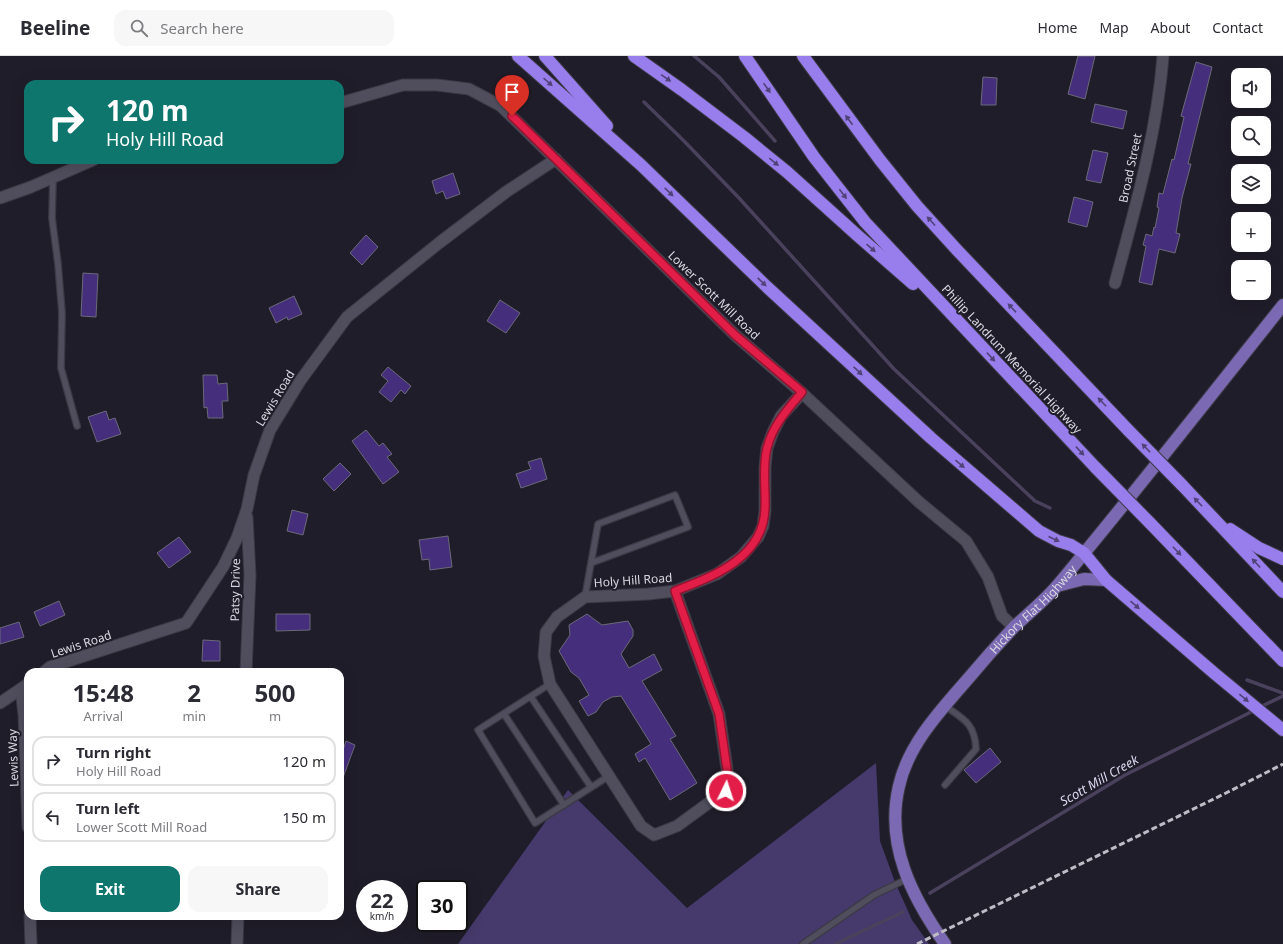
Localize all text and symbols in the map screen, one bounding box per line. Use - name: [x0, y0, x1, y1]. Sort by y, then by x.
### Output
- search box: [114, 10, 394, 46]
- text: Beeline: [20, 15, 90, 41]
- icon: search: [128, 17, 150, 39]
- text: Search here: [160, 18, 244, 38]
- text: Home: [1038, 18, 1077, 37]
- text: Map: [1099, 18, 1129, 37]
- text: About: [1151, 18, 1190, 37]
- text: Contact: [1212, 18, 1263, 37]
- map controls: [1231, 68, 1271, 300]
- button: sound: [1231, 68, 1271, 108]
- one-way arrow: [661, 74, 671, 82]
- pin: [495, 75, 529, 116]
- one-way arrow: [543, 77, 552, 86]
- icon: arrive: [501, 81, 523, 103]
- one-way arrow: [763, 83, 771, 93]
- text: 120 m: [106, 91, 189, 129]
- icon: right: [40, 96, 92, 148]
- one-way arrow: [845, 114, 853, 125]
- button: search: [1231, 116, 1271, 156]
- text: Holy Hill Road: [106, 127, 224, 151]
- street label: Broad Street: [1114, 131, 1146, 204]
- one-way arrow: [769, 157, 780, 166]
- button: layers: [1231, 164, 1271, 204]
- one-way arrow: [664, 187, 674, 197]
- one-way arrow: [838, 188, 847, 199]
- button: +: [1231, 212, 1271, 252]
- one-way arrow: [926, 216, 935, 226]
- one-way arrow: [867, 243, 876, 252]
- street label: Lower Scott Mill Road: [665, 247, 763, 343]
- button: −: [1231, 260, 1271, 300]
- one-way arrow: [757, 277, 767, 287]
- street label: Phillip Landrum Memorial Highway: [938, 281, 1086, 438]
- one-way arrow: [1008, 304, 1017, 313]
- one-way arrow: [986, 352, 996, 362]
- one-way arrow: [853, 366, 863, 375]
- street label: Lewis Road: [251, 367, 299, 429]
- one-way arrow: [1098, 398, 1107, 407]
- one-way arrow: [1141, 443, 1150, 453]
- one-way arrow: [1075, 446, 1085, 456]
- one-way arrow: [955, 459, 965, 468]
- one-way arrow: [1193, 497, 1202, 507]
- one-way arrow: [1049, 536, 1060, 542]
- one-way arrow: [1172, 546, 1182, 556]
- street label: Patsy Drive: [226, 558, 244, 622]
- one-way arrow: [1252, 559, 1261, 568]
- street label: Hickory Flat Highway: [985, 560, 1081, 657]
- street label: Holy Hill Road: [593, 569, 673, 591]
- one-way arrow: [1130, 601, 1140, 610]
- street label: Lewis Road: [48, 626, 114, 662]
- text: 15:48: [72, 676, 134, 709]
- text: 2: [187, 676, 201, 709]
- text: 500: [254, 676, 296, 709]
- one-way arrow: [1239, 694, 1250, 703]
- text: Arrival: [83, 707, 123, 725]
- text: min: [182, 707, 206, 725]
- text: m: [269, 707, 281, 725]
- street label: Lewis Way: [3, 728, 23, 787]
- text: Turn right: [76, 742, 151, 762]
- icon: right: [42, 750, 64, 772]
- water label: Scott Mill Creek: [1056, 750, 1142, 810]
- text: 120 m: [282, 751, 326, 771]
- text: Holy Hill Road: [76, 762, 161, 780]
- position arrow: [705, 770, 747, 812]
- text: Turn left: [76, 798, 140, 818]
- icon: left: [42, 806, 64, 828]
- text: 150 m: [282, 807, 326, 827]
- text: Lower Scott Mill Road: [76, 818, 207, 836]
- button: Exit: [40, 866, 180, 912]
- button: Share: [188, 866, 328, 912]
- speed limit sign: 30: [416, 880, 468, 932]
- text: 22: [371, 887, 393, 914]
- text: km/h: [370, 909, 394, 923]

